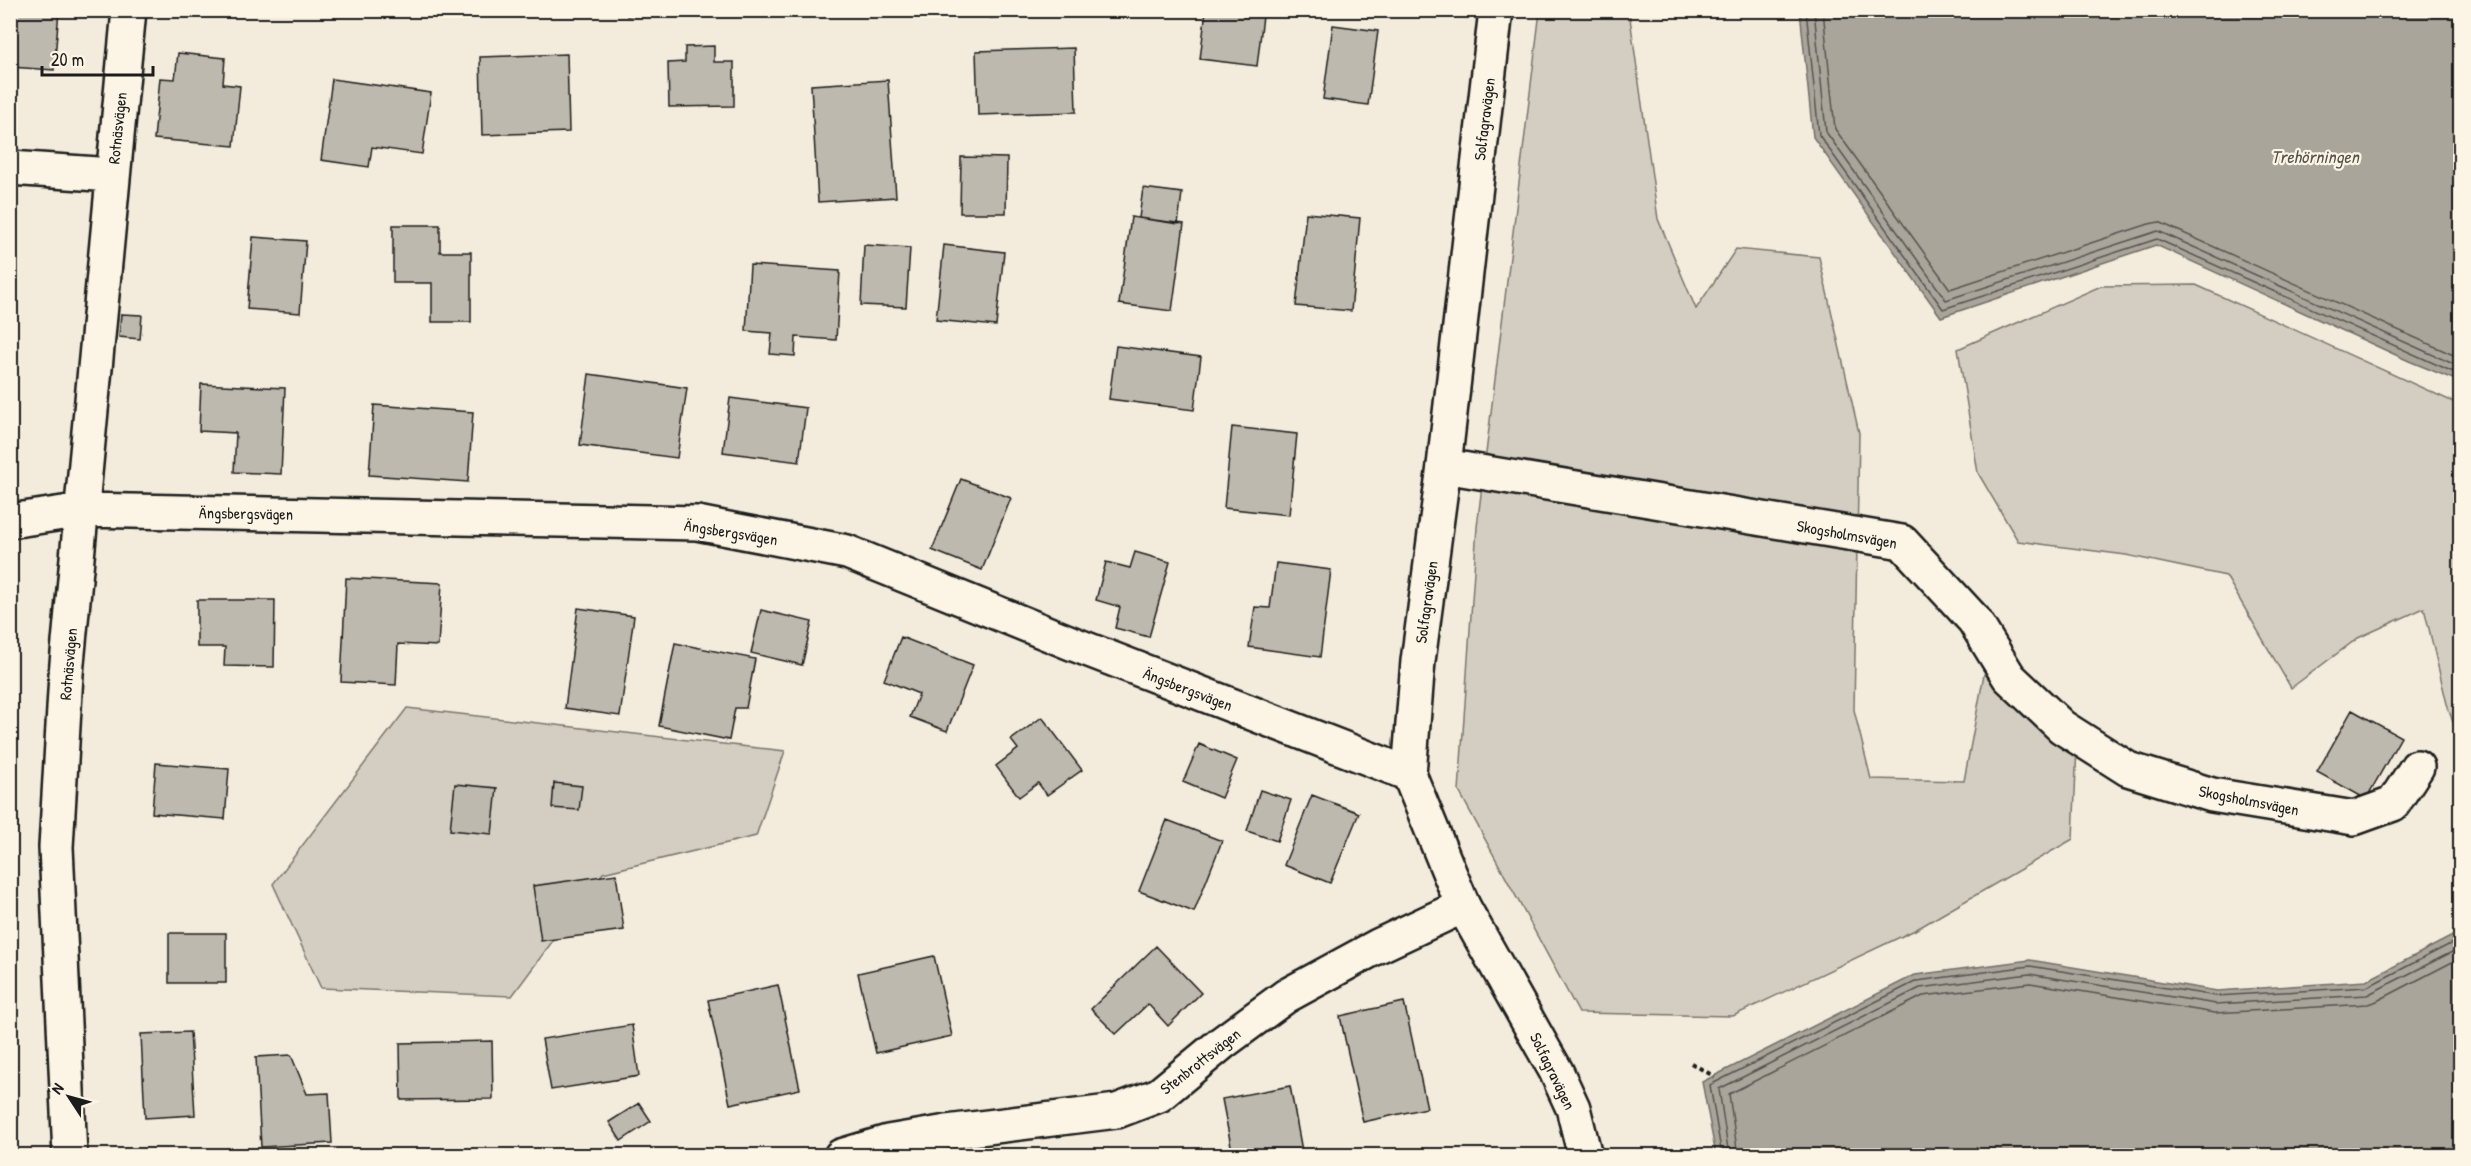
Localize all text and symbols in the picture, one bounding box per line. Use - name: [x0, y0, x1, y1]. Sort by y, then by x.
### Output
- scale bar: [42, 39, 153, 77]
- text: 20 m: [51, 47, 84, 72]
- street label: Solfagravägen: [1468, 76, 1500, 162]
- street label: Rotnäsvägen: [102, 91, 132, 165]
- water label: Trehörningen: [2271, 144, 2361, 169]
- street label: Ängsbergsvägen: [199, 501, 293, 525]
- street label: Ängsbergsvägen: [683, 514, 779, 550]
- street label: Skogsholmsvägen: [1795, 514, 1899, 554]
- street label: Solfagravägen: [1409, 559, 1443, 645]
- street label: Rotnäsvägen: [54, 627, 82, 701]
- street label: Ängsbergsvägen: [1140, 662, 1236, 716]
- street label: Skogsholmsvägen: [2197, 780, 2301, 820]
- street label: Stenbrottsvägen: [1155, 1023, 1245, 1099]
- street label: Solfagravägen: [1525, 1029, 1581, 1113]
- north arrow: [39, 1067, 99, 1127]
- text: N: [45, 1078, 69, 1098]

